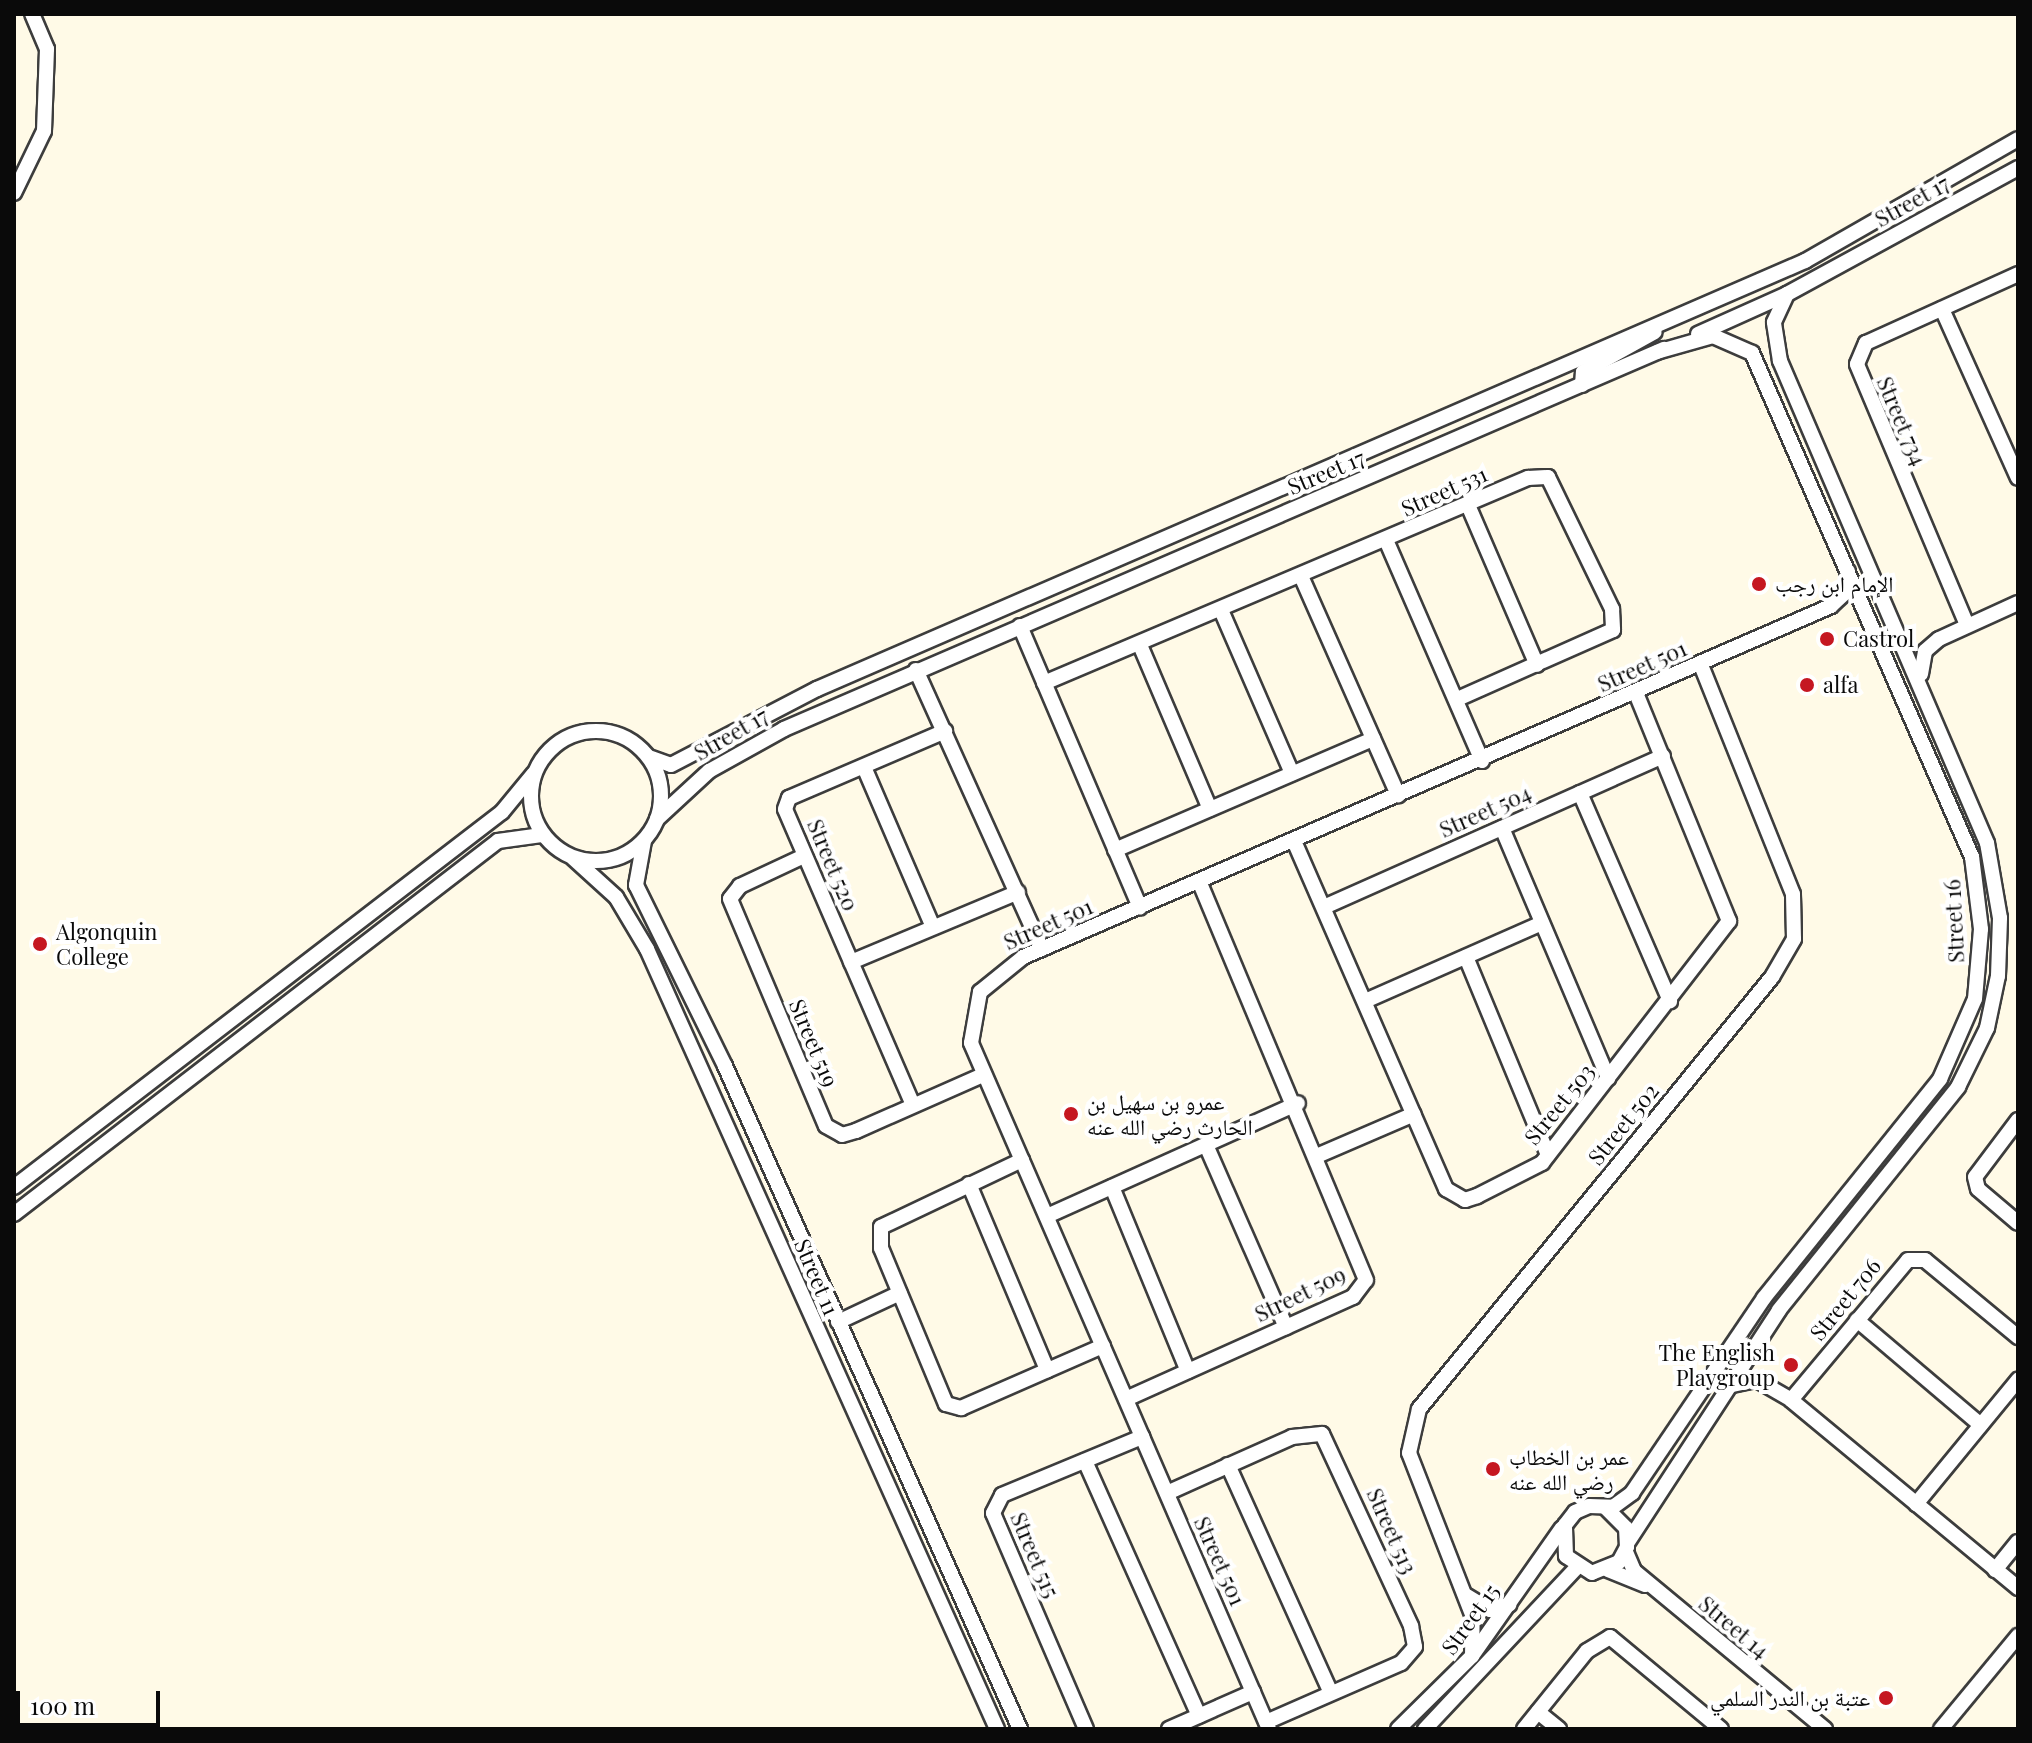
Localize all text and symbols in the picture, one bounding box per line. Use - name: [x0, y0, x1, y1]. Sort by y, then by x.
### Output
- street label: Street 17: [1870, 170, 1954, 232]
- street label: Street 734: [1871, 372, 1933, 470]
- street label: Street 17: [1283, 444, 1369, 500]
- street label: Street 531: [1397, 460, 1491, 522]
- place label: الإمام ابن رجب: [1775, 571, 1894, 597]
- marker: الإمام ابن رجب: [1750, 575, 1768, 593]
- place label: Castrol: [1843, 626, 1914, 652]
- marker: Castrol: [1818, 630, 1836, 648]
- street label: Street 501: [1593, 635, 1691, 697]
- place label: alfa: [1823, 672, 1859, 698]
- marker: alfa: [1798, 676, 1816, 694]
- street label: Street 17: [689, 702, 773, 766]
- street label: Street 504: [1435, 779, 1535, 843]
- street label: Street 520: [802, 815, 864, 915]
- street label: Street 16: [1939, 878, 1969, 964]
- street label: Street 501: [999, 893, 1097, 955]
- place label: Algonquin College: [56, 918, 157, 970]
- marker: Algonquin College: [31, 935, 49, 953]
- street label: Street 519: [784, 995, 844, 1091]
- street label: Street 503: [1518, 1058, 1600, 1150]
- street label: Street 502: [1582, 1078, 1664, 1170]
- place label: عمرو بن سهيل بن الحارث رضي الله عنه: [1087, 1088, 1253, 1140]
- marker: عمرو بن سهيل بن الحارث رضي الله عنه: [1062, 1105, 1080, 1123]
- street label: Street 11: [789, 1235, 845, 1319]
- street label: Street 706: [1804, 1253, 1886, 1345]
- street label: Street 509: [1250, 1261, 1350, 1327]
- place label: The English Playgroup: [1658, 1339, 1775, 1390]
- marker: The English Playgroup: [1782, 1356, 1800, 1374]
- place label: عمر بن الخطاب رضي الله عنه: [1509, 1443, 1629, 1494]
- marker: عمر بن الخطاب رضي الله عنه: [1484, 1460, 1502, 1478]
- street label: Street 513: [1361, 1484, 1423, 1578]
- street label: Street 515: [1005, 1508, 1065, 1602]
- street label: Street 501: [1189, 1512, 1251, 1610]
- street label: Street 15: [1435, 1578, 1505, 1660]
- street label: Street 14: [1694, 1590, 1774, 1664]
- scale bar: [20, 1675, 164, 1725]
- place label: عتبة بن الندر السلمي: [1710, 1685, 1870, 1711]
- text: 100 m: [30, 1689, 95, 1721]
- marker: عتبة بن الندر السلمي: [1877, 1689, 1895, 1707]

